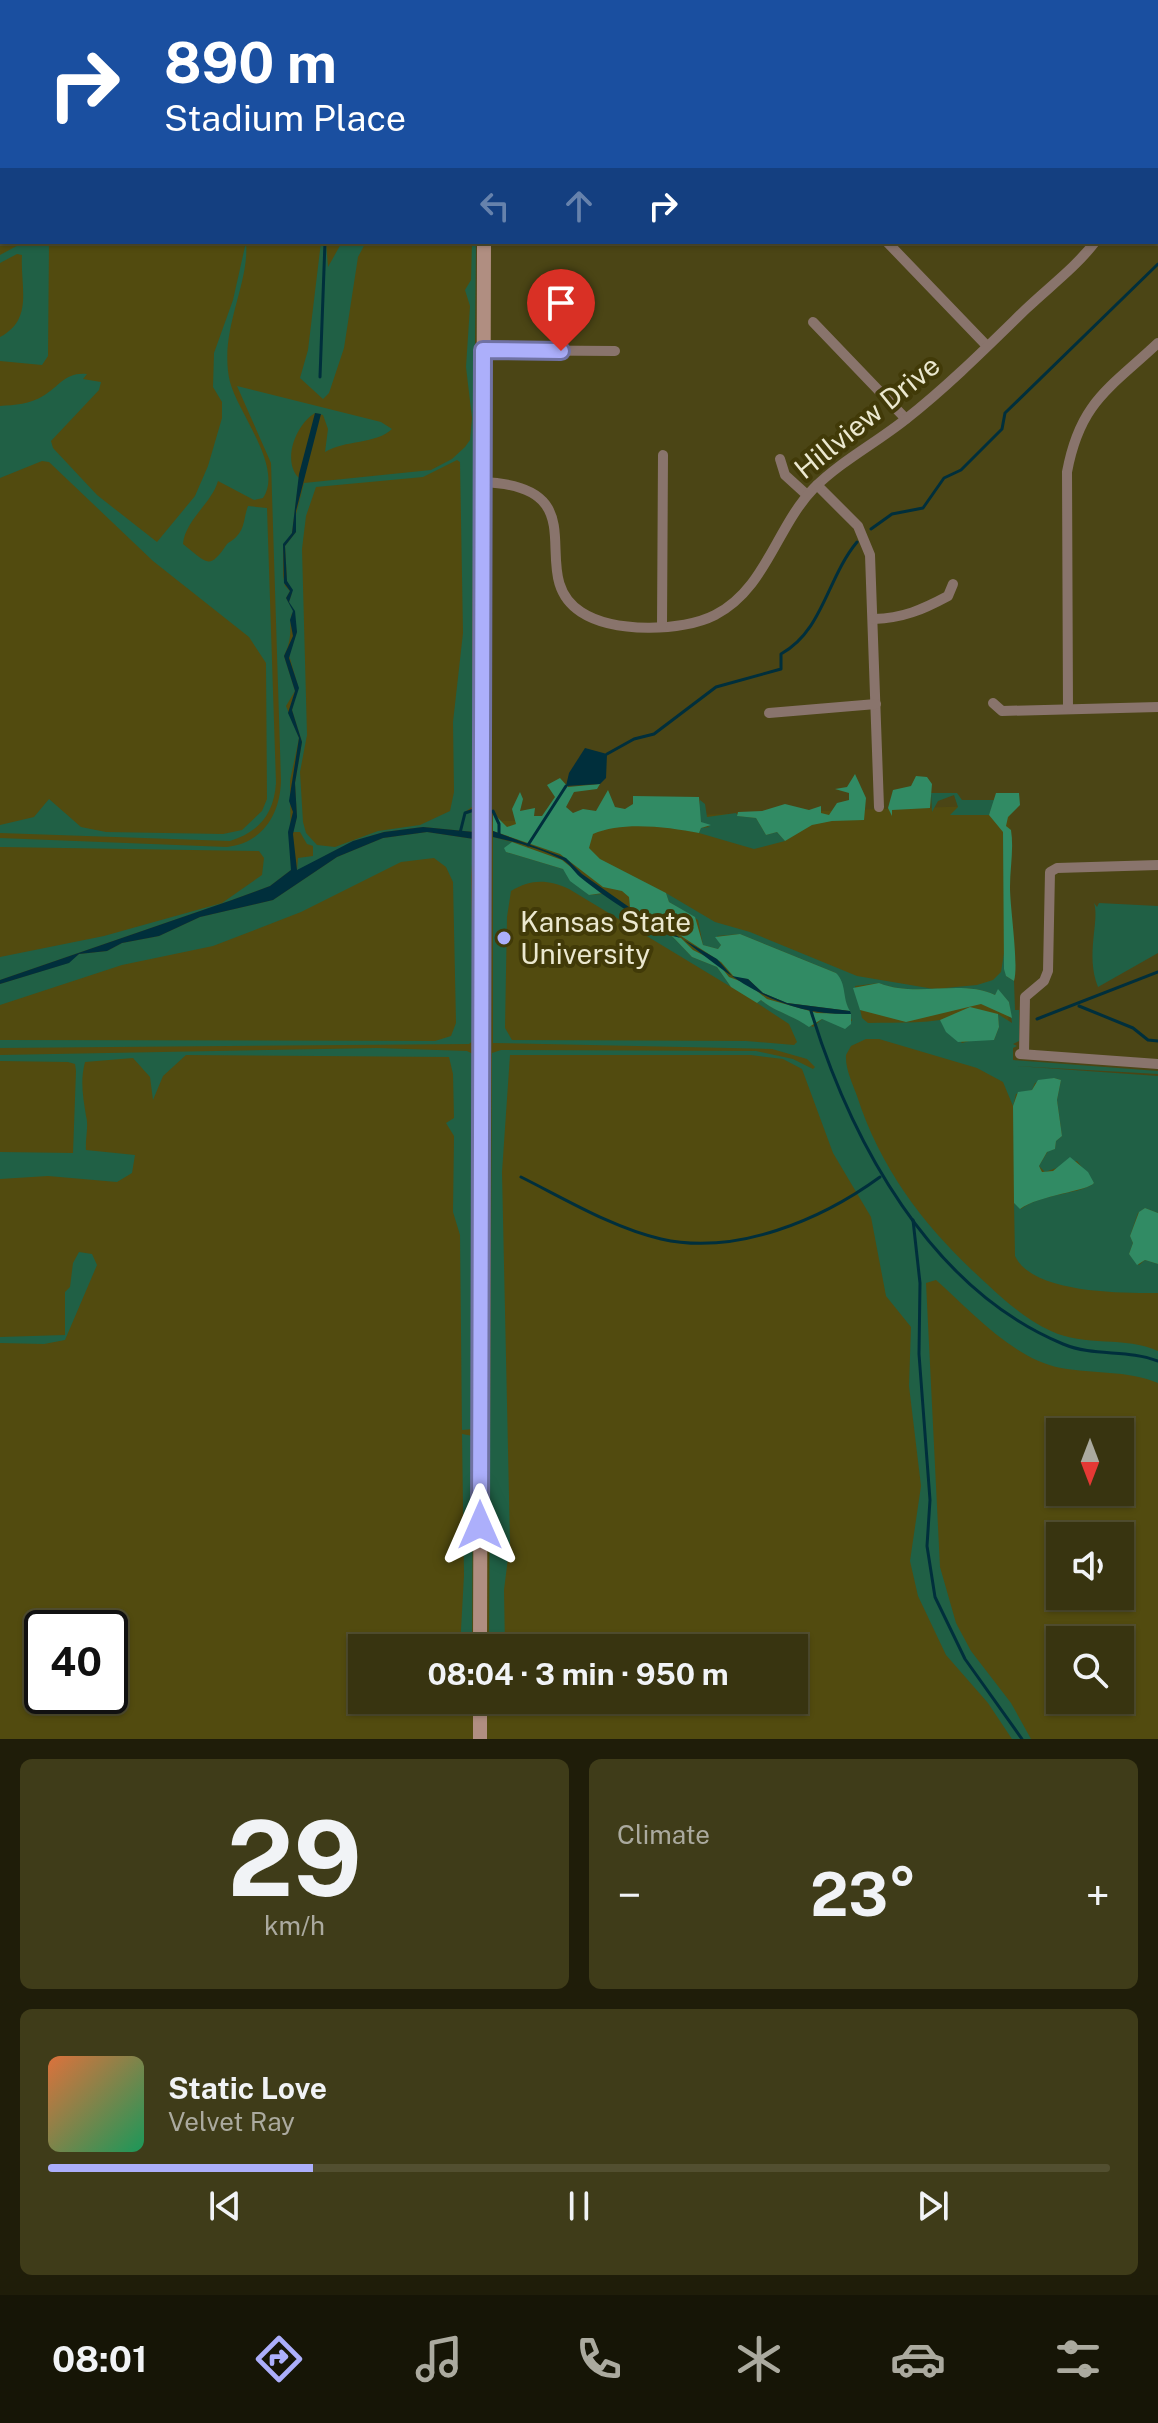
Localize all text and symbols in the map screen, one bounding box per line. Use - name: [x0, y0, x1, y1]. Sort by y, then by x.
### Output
- text: 890 m: [164, 30, 337, 96]
- icon: right: [32, 32, 136, 136]
- text: Stadium Place: [164, 97, 406, 139]
- icon: left: [473, 184, 517, 228]
- icon: ahead: [557, 184, 601, 228]
- icon: right: [641, 184, 685, 228]
- pin: [527, 269, 595, 351]
- icon: arrive: [539, 281, 583, 325]
- street label: Hillview Drive: [788, 348, 946, 485]
- place label: Kansas State University: [520, 905, 691, 970]
- marker: Kansas State University: [495, 929, 513, 947]
- north arrow: [1046, 1418, 1134, 1506]
- map controls: [1046, 1418, 1134, 1714]
- position arrow: [438, 1483, 522, 1567]
- button: sound: [1046, 1522, 1134, 1610]
- speed limit sign: 40: [24, 1610, 128, 1714]
- button: search: [1046, 1626, 1134, 1714]
- text: 08:04 · 3 min · 950 m: [427, 1656, 729, 1692]
- text: 29: [227, 1797, 362, 1919]
- text: Climate: [617, 1819, 710, 1850]
- text: 23°: [810, 1859, 917, 1930]
- text: −: [617, 1869, 641, 1921]
- text: +: [1086, 1869, 1110, 1921]
- text: km/h: [264, 1910, 325, 1941]
- text: Static Love: [168, 2070, 327, 2106]
- text: Velvet Ray: [168, 2106, 295, 2137]
- icon: previous: [203, 2184, 247, 2228]
- icon: pause: [557, 2184, 601, 2228]
- icon: next: [911, 2184, 955, 2228]
- icon: directions: [251, 2331, 307, 2387]
- icon: music: [411, 2331, 467, 2387]
- icon: phone: [571, 2331, 627, 2387]
- icon: climate: [731, 2331, 787, 2387]
- icon: car: [890, 2331, 946, 2387]
- icon: filters: [1050, 2331, 1106, 2387]
- text: 08:01: [52, 2338, 147, 2380]

